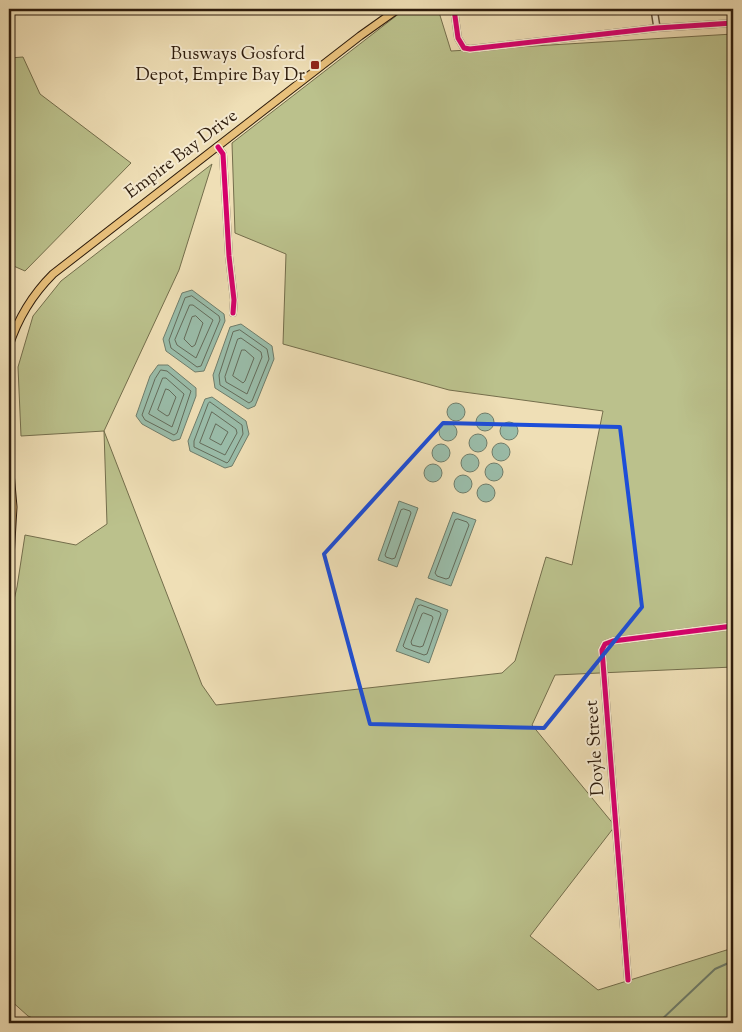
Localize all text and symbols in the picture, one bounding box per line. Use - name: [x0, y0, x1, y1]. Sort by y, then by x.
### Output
- place label: Busways Gosford Depot, Empire Bay Dr: [136, 42, 305, 89]
- marker: Busways Gosford Depot, Empire Bay Dr: [309, 59, 321, 71]
- street label: Empire Bay Drive: [120, 104, 244, 206]
- street label: Doyle Street: [580, 699, 612, 797]

